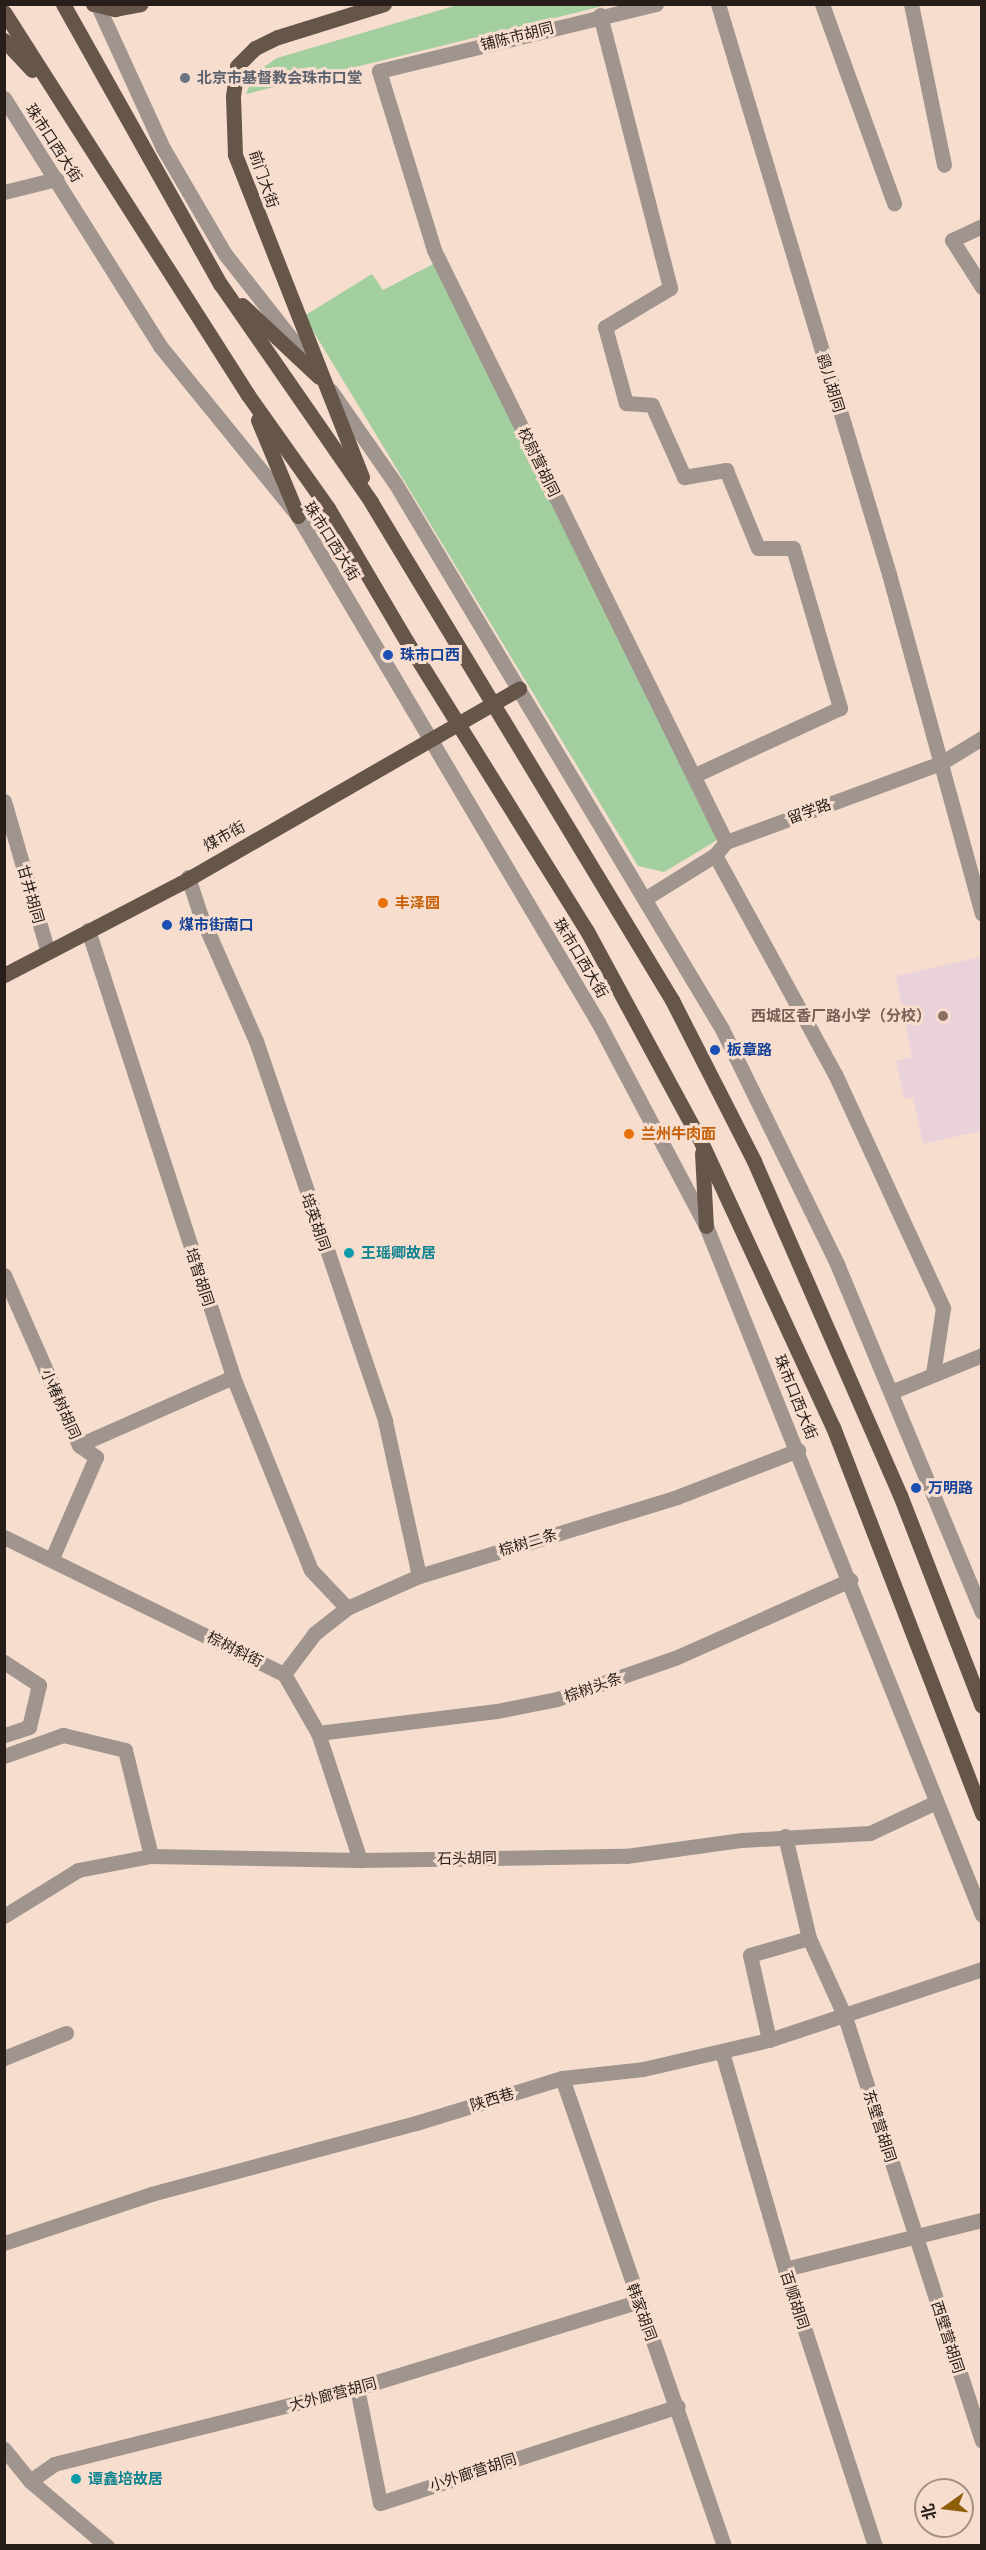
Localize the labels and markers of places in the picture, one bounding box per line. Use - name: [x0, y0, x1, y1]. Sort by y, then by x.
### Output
- place label: 北京市基督教会珠市口堂: [197, 69, 362, 87]
- marker: 北京市基督教会珠市口堂: [178, 71, 192, 85]
- place label: 珠市口西: [400, 646, 460, 664]
- marker: 珠市口西: [381, 648, 395, 662]
- place label: 丰泽园: [395, 894, 440, 912]
- marker: 丰泽园: [376, 896, 390, 910]
- place label: 煤市街南口: [179, 916, 254, 934]
- marker: 煤市街南口: [160, 918, 174, 932]
- place label: 西城区香厂路小学（分校）: [751, 1007, 931, 1025]
- marker: 西城区香厂路小学（分校）: [936, 1009, 950, 1023]
- place label: 板章路: [727, 1041, 772, 1059]
- marker: 板章路: [708, 1043, 722, 1057]
- place label: 兰州牛肉面: [641, 1125, 716, 1143]
- marker: 兰州牛肉面: [622, 1127, 636, 1141]
- place label: 王瑶卿故居: [361, 1244, 436, 1262]
- marker: 王瑶卿故居: [342, 1246, 356, 1260]
- place label: 万明路: [928, 1479, 973, 1497]
- marker: 万明路: [909, 1481, 923, 1495]
- place label: 谭鑫培故居: [88, 2470, 163, 2488]
- marker: 谭鑫培故居: [69, 2472, 83, 2486]

